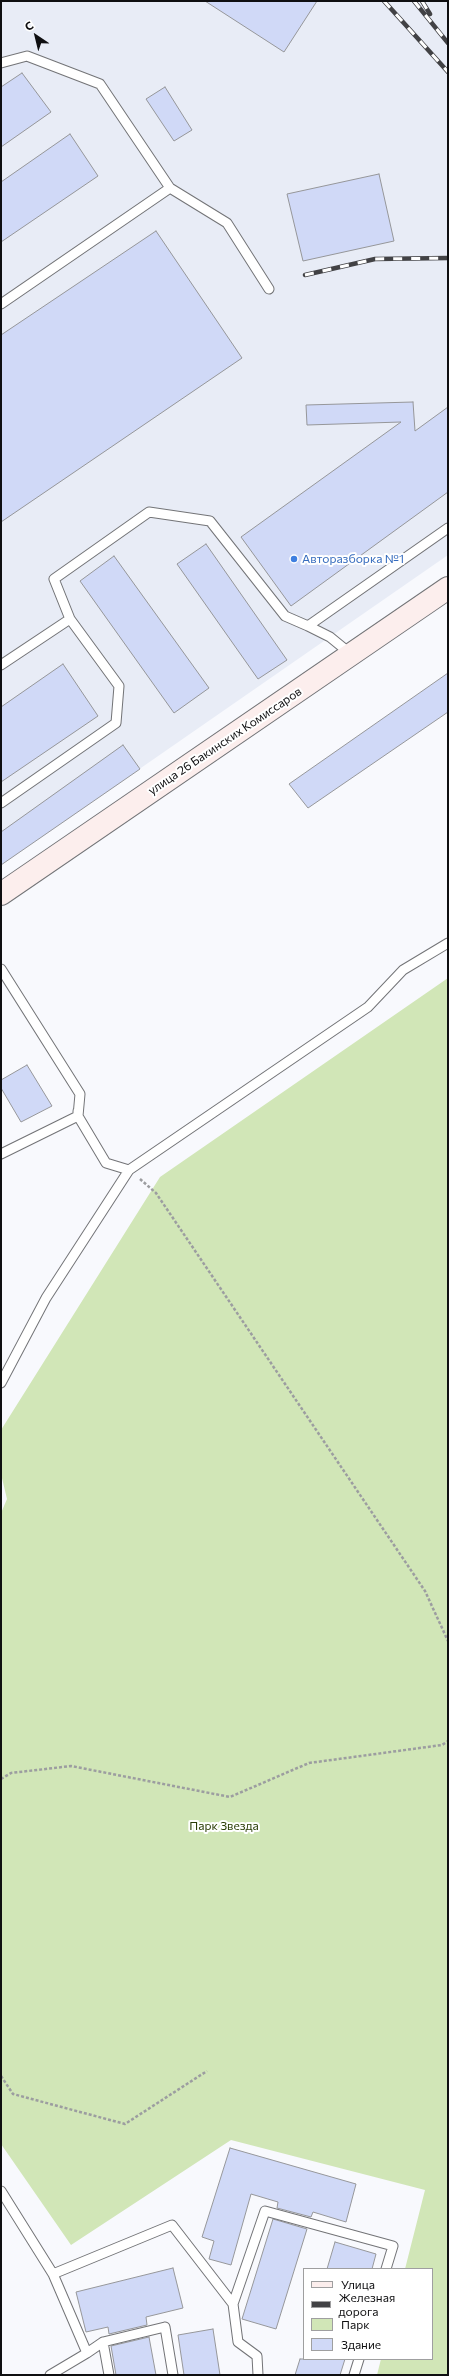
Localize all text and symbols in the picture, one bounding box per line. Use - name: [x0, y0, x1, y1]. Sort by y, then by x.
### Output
- north arrow: [16, 16, 56, 56]
- text: С: [22, 18, 36, 33]
- place label: Авторазборка №1: [302, 552, 404, 566]
- marker: Авторазборка №1: [289, 554, 299, 564]
- street label: улица 26 Бакинских Комиссаров: [146, 684, 304, 798]
- park label: Парк Звезда: [189, 1819, 259, 1833]
- legend: [303, 2268, 433, 2360]
- text: Улица: [341, 2277, 375, 2291]
- text: Железная дорога: [339, 2290, 395, 2318]
- text: Парк: [341, 2317, 370, 2331]
- text: Здание: [341, 2337, 381, 2351]

